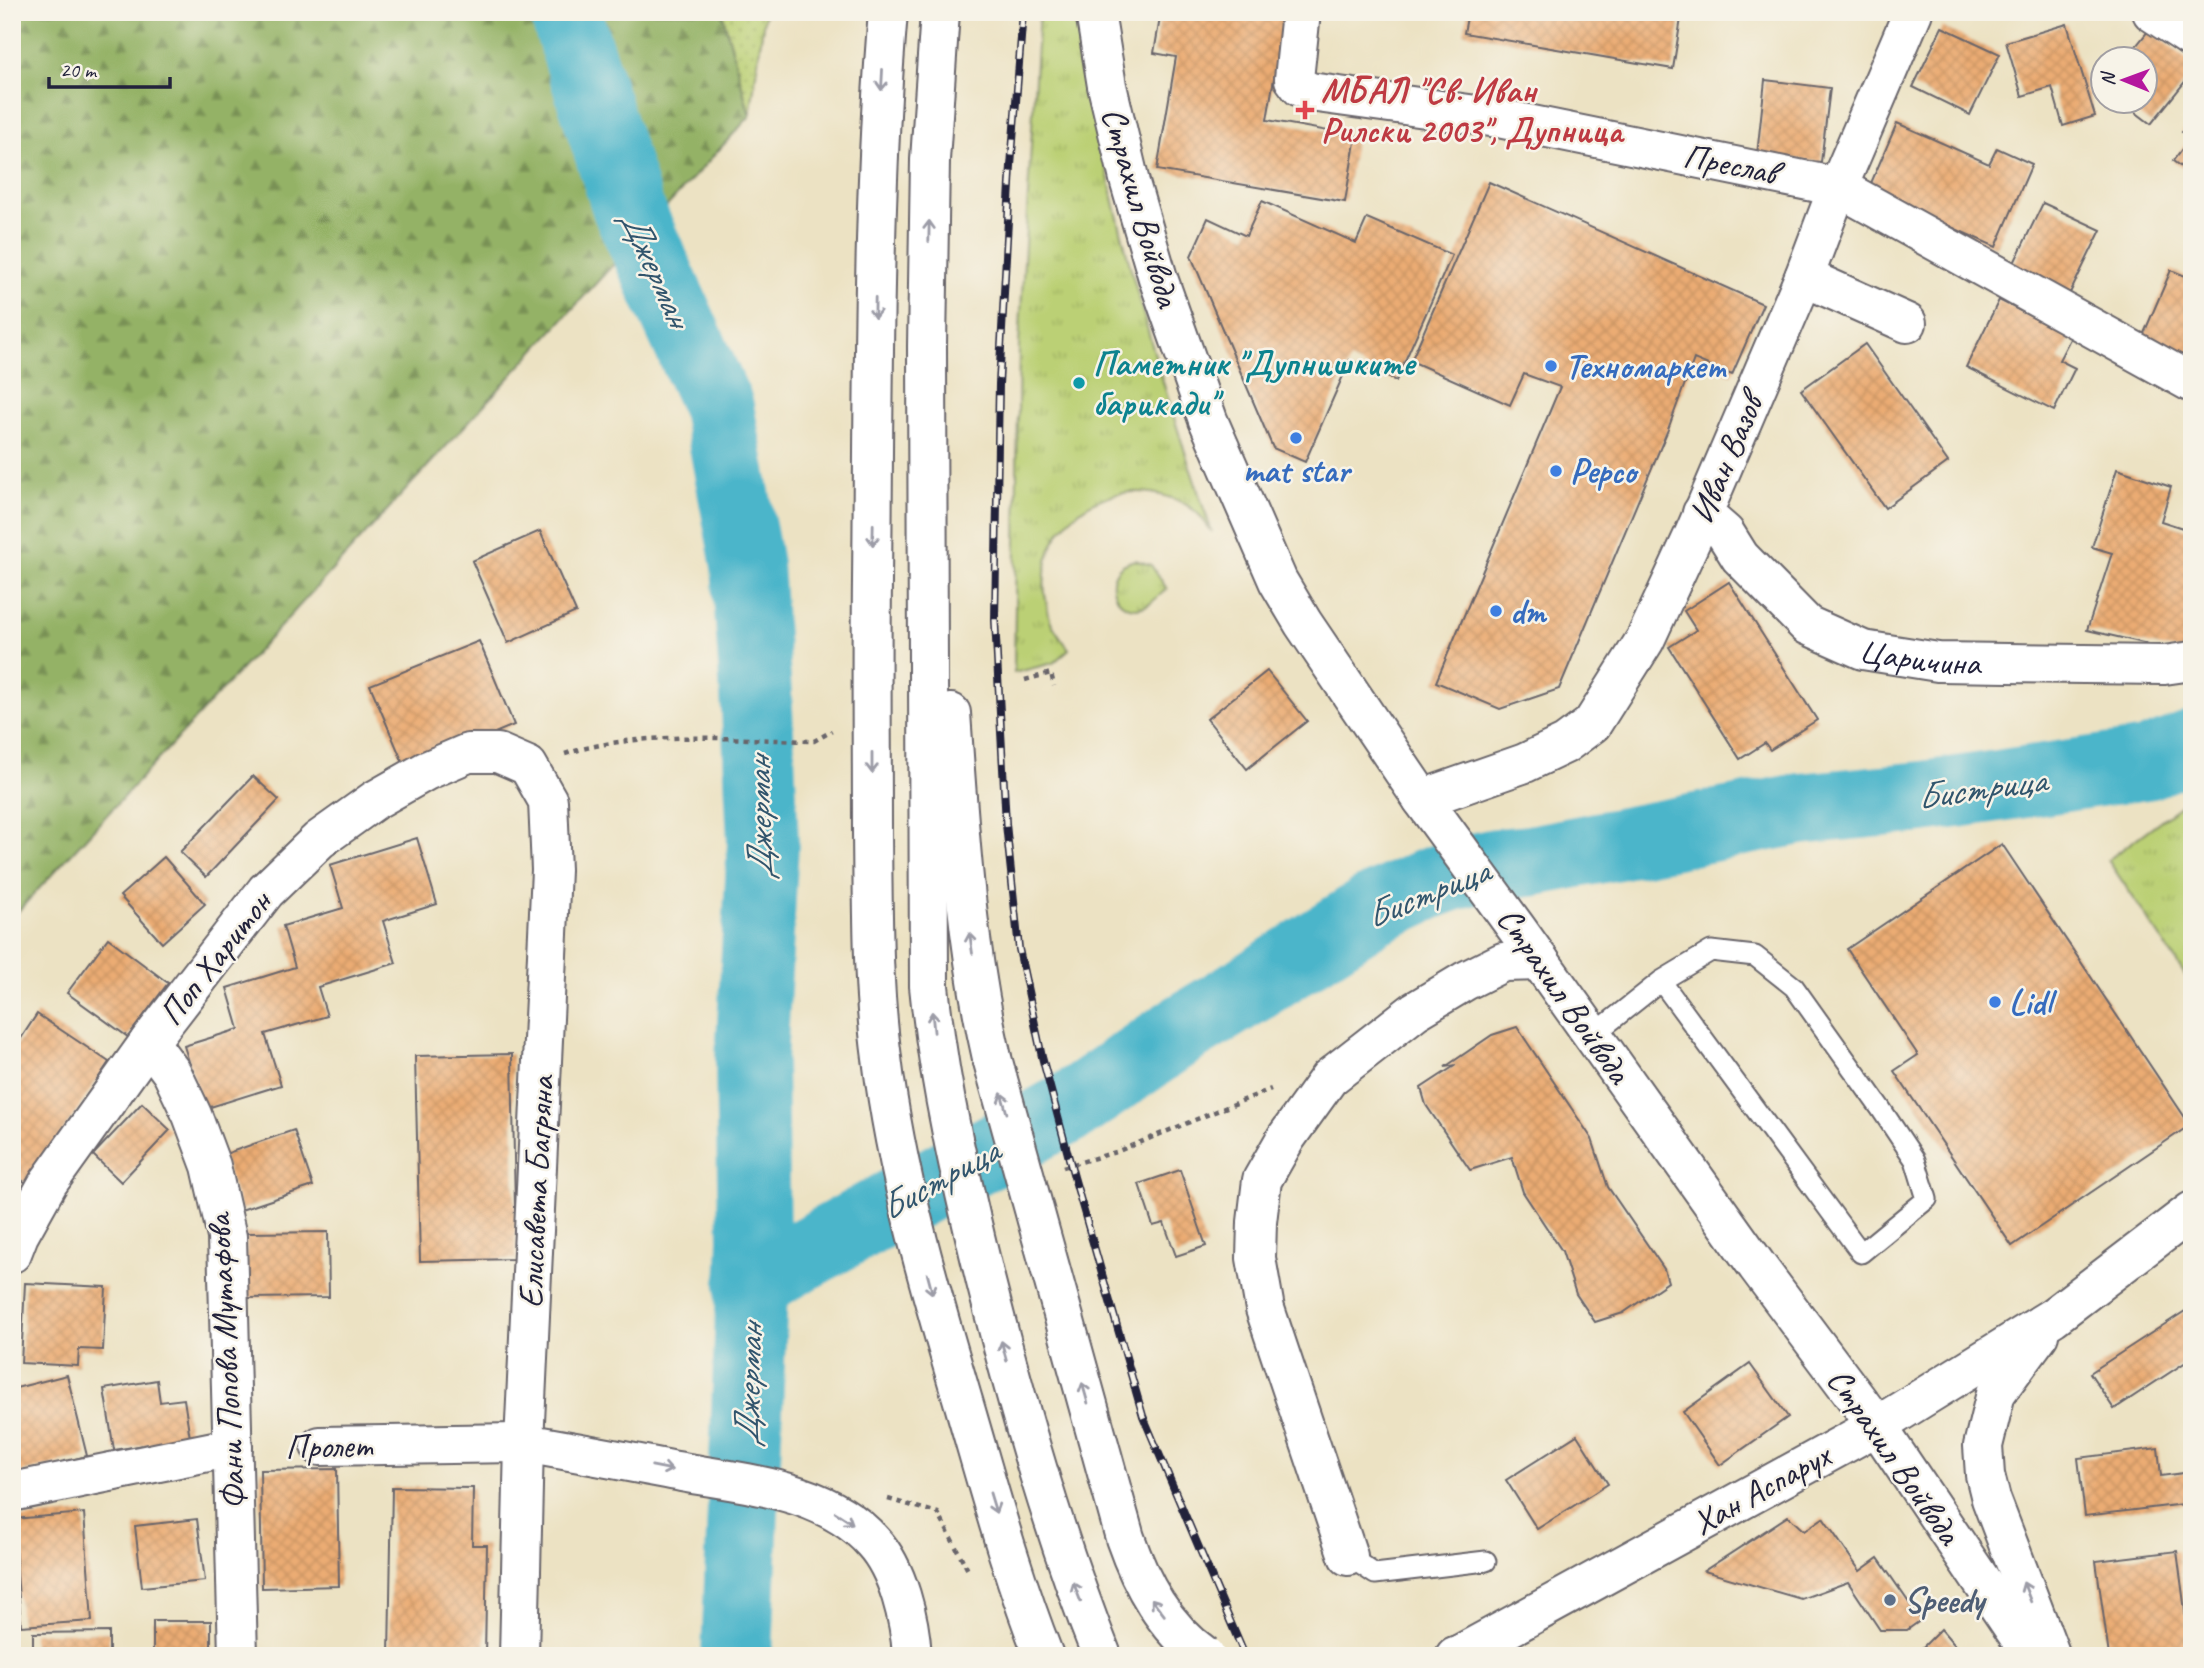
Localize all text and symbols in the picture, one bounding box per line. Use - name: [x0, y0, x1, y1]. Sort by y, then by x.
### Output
- scale bar: [49, 46, 170, 90]
- north arrow: [2088, 46, 2158, 116]
- text: 20 m: [60, 57, 98, 83]
- place label: МБАЛ "Св. Иван Рилски 2003", Дупница: [1321, 68, 1625, 153]
- one-way arrow: [876, 69, 889, 92]
- text: N: [2096, 70, 2120, 86]
- marker: МБАЛ "Св. Иван Рилски 2003", Дупница: [1295, 100, 1315, 120]
- street label: Страхил Войвода: [1091, 102, 1191, 314]
- street label: Преслав: [1680, 133, 1789, 197]
- water label: Джерман: [609, 202, 705, 339]
- one-way arrow: [922, 219, 936, 242]
- one-way arrow: [868, 296, 882, 319]
- place label: Паметник "Дупнишките барикади": [1093, 341, 1417, 426]
- place label: Техномаркет: [1565, 344, 1727, 389]
- marker: Техномаркет: [1543, 358, 1559, 374]
- marker: Паметник "Дупнишките барикади": [1071, 375, 1087, 391]
- street label: Иван Вазов: [1679, 380, 1776, 530]
- marker: mat star: [1288, 430, 1304, 446]
- place label: mat star: [1243, 448, 1353, 493]
- place label: Pepco: [1570, 449, 1639, 494]
- marker: Pepco: [1548, 463, 1564, 479]
- one-way arrow: [866, 523, 880, 546]
- place label: dm: [1510, 589, 1548, 634]
- marker: dm: [1488, 603, 1504, 619]
- street label: Царичина: [1856, 627, 1983, 685]
- water label: Джерман: [734, 751, 784, 880]
- one-way arrow: [865, 751, 879, 774]
- water label: Бистрица: [1914, 755, 2052, 820]
- water label: Бистрица: [1358, 846, 1499, 939]
- street label: Поп Харитон: [148, 879, 283, 1034]
- street label: Страхил Войвода: [1487, 898, 1642, 1094]
- one-way arrow: [965, 932, 978, 955]
- place label: Lidl: [2009, 980, 2058, 1025]
- marker: Lidl: [1987, 994, 2003, 1010]
- one-way arrow: [926, 1011, 939, 1033]
- street label: Елисавета Багряна: [507, 1072, 565, 1309]
- one-way arrow: [997, 1092, 1010, 1114]
- water label: Бистрица: [871, 1125, 1010, 1231]
- street label: Фани Попова Мутафова: [196, 1211, 256, 1511]
- one-way arrow: [924, 1272, 937, 1295]
- water label: Джерман: [722, 1317, 774, 1448]
- one-way arrow: [997, 1340, 1010, 1362]
- street label: Страхил Войвода: [1817, 1359, 1972, 1555]
- one-way arrow: [1077, 1382, 1090, 1404]
- street label: Пролет: [285, 1423, 374, 1469]
- street label: Хан Аспарух: [1684, 1431, 1840, 1545]
- one-way arrow: [650, 1462, 673, 1475]
- one-way arrow: [987, 1492, 1000, 1514]
- one-way arrow: [834, 1511, 854, 1525]
- place label: Speedy: [1904, 1578, 1988, 1623]
- one-way arrow: [1070, 1582, 1082, 1604]
- one-way arrow: [2019, 1582, 2032, 1603]
- marker: Speedy: [1882, 1592, 1898, 1608]
- one-way arrow: [1151, 1597, 1166, 1616]

